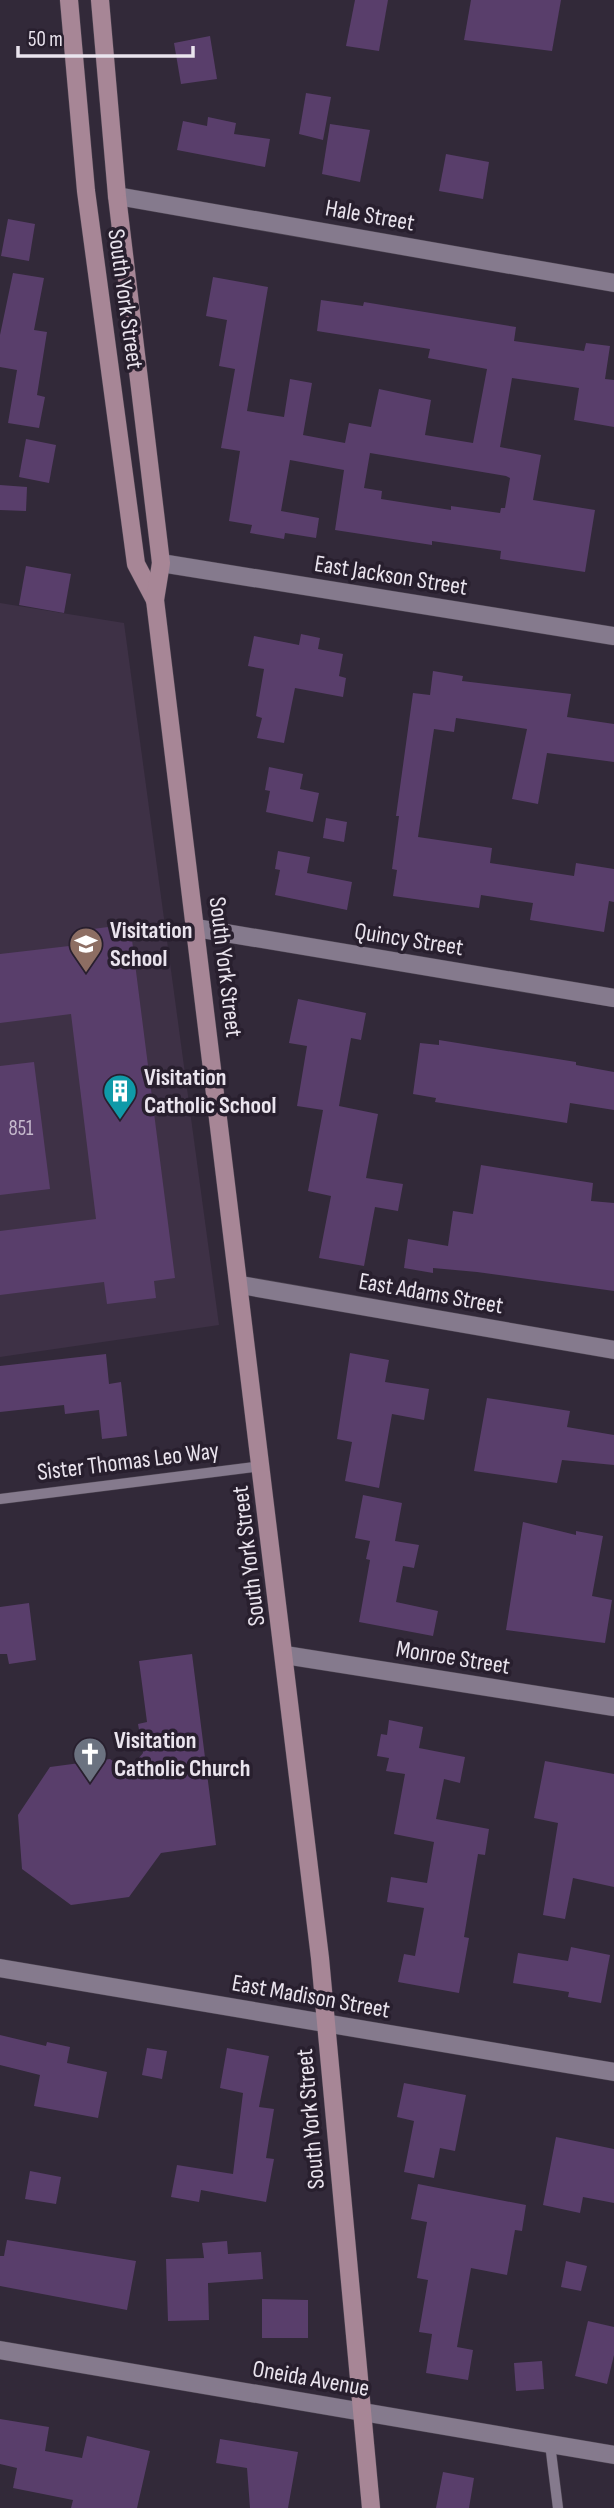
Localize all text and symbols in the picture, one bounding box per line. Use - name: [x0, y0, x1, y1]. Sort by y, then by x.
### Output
- scale bar: [18, 14, 192, 58]
- text: 50 m: [28, 27, 63, 52]
- street label: Hale Street: [323, 193, 417, 238]
- street label: South York Street: [101, 227, 150, 371]
- street label: East Jackson Street: [312, 549, 469, 602]
- street label: South York Street: [203, 895, 248, 1039]
- place label: Visitation School: [110, 916, 192, 973]
- street label: Quincy Street: [352, 917, 465, 962]
- school or university icon: Visitation School: [67, 925, 105, 974]
- place label: Visitation Catholic School: [144, 1063, 276, 1120]
- building icon: Visitation Catholic School: [101, 1072, 139, 1121]
- house number: 851: [9, 1116, 34, 1141]
- street label: East Adams Street: [356, 1267, 505, 1320]
- street label: Sister Thomas Leo Way: [35, 1436, 221, 1487]
- street label: South York Street: [226, 1484, 271, 1628]
- street label: Monroe Street: [394, 1634, 512, 1681]
- place label: Visitation Catholic Church: [114, 1726, 250, 1783]
- church icon: Visitation Catholic Church: [71, 1735, 109, 1784]
- street label: East Madison Street: [230, 1968, 392, 2025]
- street label: South York Street: [290, 2047, 331, 2190]
- street label: Oneida Avenue: [250, 2354, 372, 2403]

